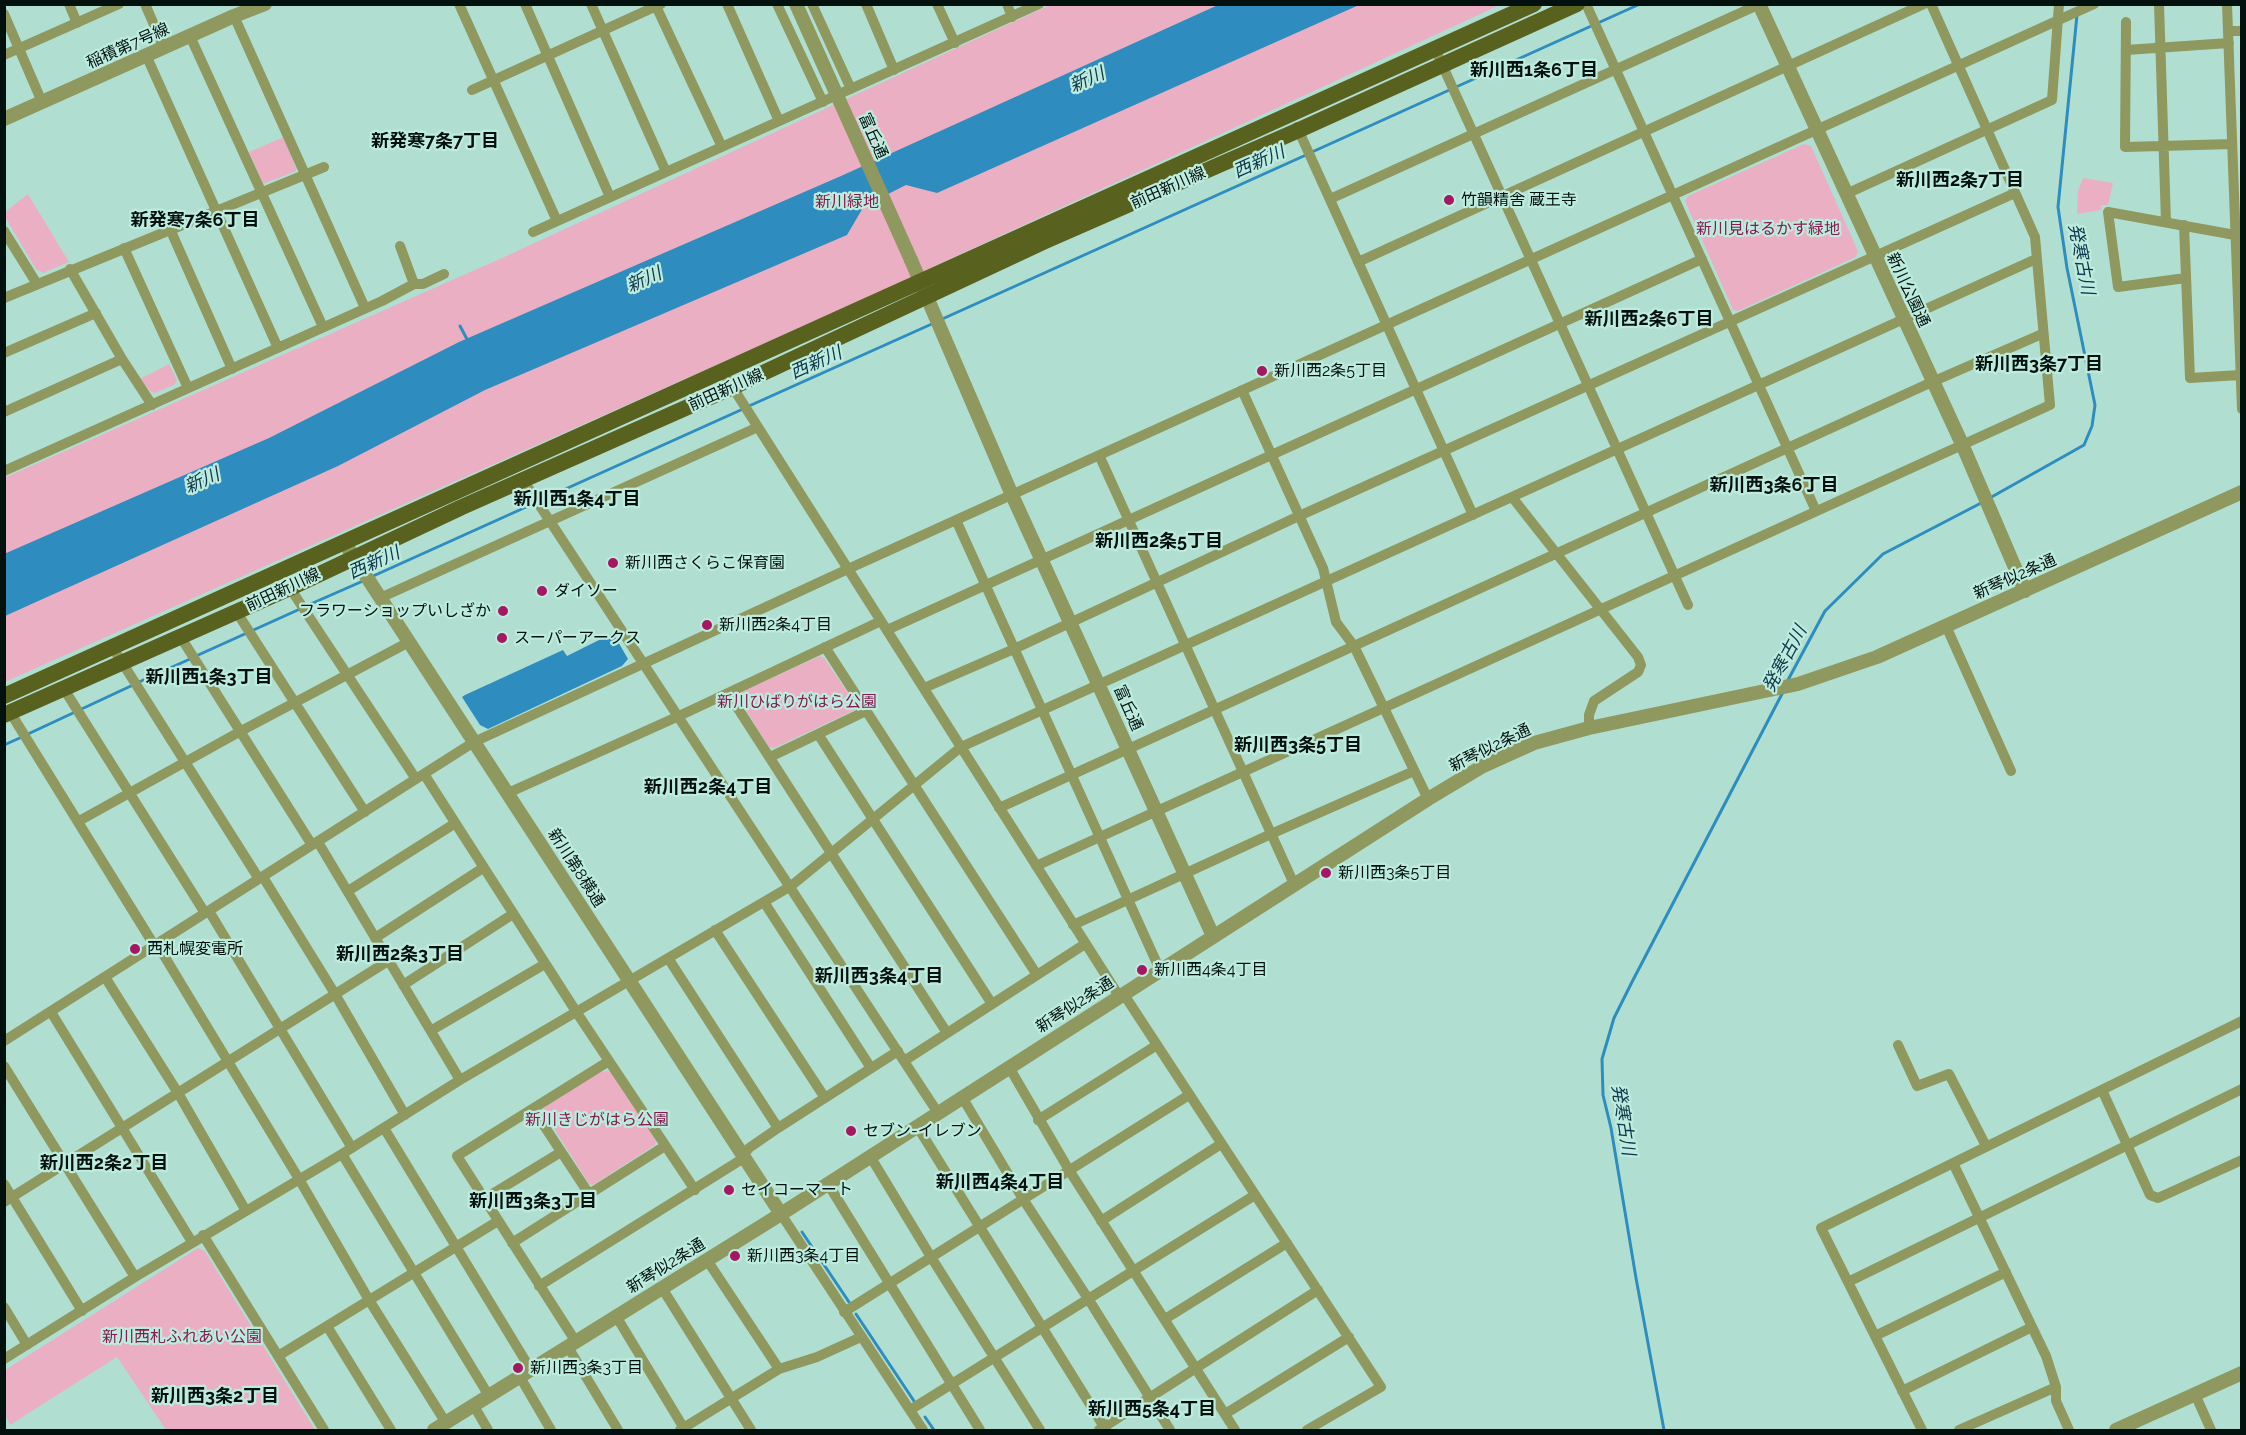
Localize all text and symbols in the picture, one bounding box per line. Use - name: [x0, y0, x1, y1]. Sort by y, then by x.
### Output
- street label: 稲積第7号線: [84, 19, 172, 73]
- district label: 新川西1条6丁目: [1470, 60, 1598, 82]
- water label: 新川: [1066, 63, 1108, 97]
- street label: 富丘通: [854, 110, 892, 162]
- district label: 新発寒7条7丁目: [371, 131, 499, 153]
- water label: 西新川: [1230, 141, 1288, 183]
- street label: 前田新川線: [1128, 163, 1208, 213]
- district label: 新川西2条7丁目: [1896, 170, 2024, 192]
- place label: 竹韻精舎 蔵王寺: [1461, 190, 1577, 210]
- park label: 新川緑地: [815, 192, 879, 212]
- marker: 竹韻精舎 蔵王寺: [1442, 193, 1456, 207]
- district label: 新発寒7条6丁目: [130, 210, 260, 232]
- park label: 新川見はるかす緑地: [1696, 219, 1840, 239]
- water label: 発寒古川: [2064, 222, 2098, 296]
- street label: 新川公園通: [1882, 250, 1934, 330]
- water label: 新川: [623, 263, 665, 297]
- district label: 新川西2条6丁目: [1584, 309, 1714, 331]
- water label: 西新川: [787, 342, 845, 384]
- district label: 新川西3条7丁目: [1975, 354, 2103, 376]
- place label: 新川西2条5丁目: [1274, 361, 1387, 381]
- marker: 新川西2条5丁目: [1255, 364, 1269, 378]
- street label: 前田新川線: [686, 365, 766, 415]
- water label: 新川: [181, 464, 223, 498]
- district label: 新川西3条6丁目: [1710, 475, 1838, 497]
- district label: 新川西1条4丁目: [513, 489, 641, 511]
- district label: 新川西2条5丁目: [1095, 531, 1223, 553]
- water label: 西新川: [345, 542, 403, 584]
- street label: 新琴似2条通: [1971, 550, 2059, 604]
- place label: 新川西さくらこ保育園: [625, 553, 785, 573]
- marker: 新川西さくらこ保育園: [606, 556, 620, 570]
- street label: 前田新川線: [243, 564, 323, 616]
- place label: ダイソー: [554, 581, 618, 601]
- marker: ダイソー: [535, 584, 549, 598]
- place label: フラワーショップいしざか: [299, 601, 491, 621]
- marker: フラワーショップいしざか: [496, 604, 510, 618]
- place label: 新川西2条4丁目: [719, 615, 832, 635]
- marker: 新川西2条4丁目: [700, 618, 714, 632]
- water label: 発寒古川: [1759, 622, 1811, 696]
- place label: スーパーアークス: [514, 628, 641, 648]
- marker: スーパーアークス: [495, 631, 509, 645]
- district label: 新川西1条3丁目: [146, 667, 272, 689]
- street label: 富丘通: [1109, 682, 1147, 734]
- park label: 新川ひばりがはら公園: [717, 692, 877, 712]
- street label: 新琴似2条通: [1446, 720, 1534, 776]
- district label: 新川西3条5丁目: [1234, 735, 1362, 757]
- district label: 新川西2条4丁目: [644, 777, 772, 799]
- street label: 新川第8横通: [544, 825, 608, 911]
- place label: 新川西3条5丁目: [1338, 863, 1451, 883]
- marker: 新川西3条5丁目: [1319, 866, 1333, 880]
- place label: 西札幌変電所: [147, 939, 243, 959]
- marker: 西札幌変電所: [128, 942, 142, 956]
- district label: 新川西2条3丁目: [336, 944, 464, 966]
- place label: 新川西4条4丁目: [1154, 960, 1267, 980]
- marker: 新川西4条4丁目: [1135, 963, 1149, 977]
- district label: 新川西3条4丁目: [815, 966, 943, 988]
- street label: 新琴似2条通: [1033, 973, 1117, 1037]
- water label: 発寒古川: [1607, 1083, 1639, 1157]
- park label: 新川きじがはら公園: [525, 1110, 669, 1130]
- place label: セブン-イレブン: [863, 1121, 982, 1141]
- marker: セブン-イレブン: [844, 1124, 858, 1138]
- district label: 新川西2条2丁目: [40, 1153, 168, 1175]
- district label: 新川西4条4丁目: [936, 1172, 1064, 1194]
- place label: セイコーマート: [741, 1180, 853, 1200]
- marker: セイコーマート: [722, 1183, 736, 1197]
- district label: 新川西3条3丁目: [469, 1191, 597, 1213]
- street label: 新琴似2条通: [623, 1234, 709, 1298]
- place label: 新川西3条4丁目: [747, 1246, 860, 1266]
- marker: 新川西3条4丁目: [728, 1249, 742, 1263]
- park label: 新川西札ふれあい公園: [102, 1327, 262, 1347]
- place label: 新川西3条3丁目: [530, 1358, 643, 1378]
- marker: 新川西3条3丁目: [511, 1361, 525, 1375]
- district label: 新川西3条2丁目: [151, 1386, 279, 1408]
- district label: 新川西5条4丁目: [1088, 1399, 1216, 1421]

